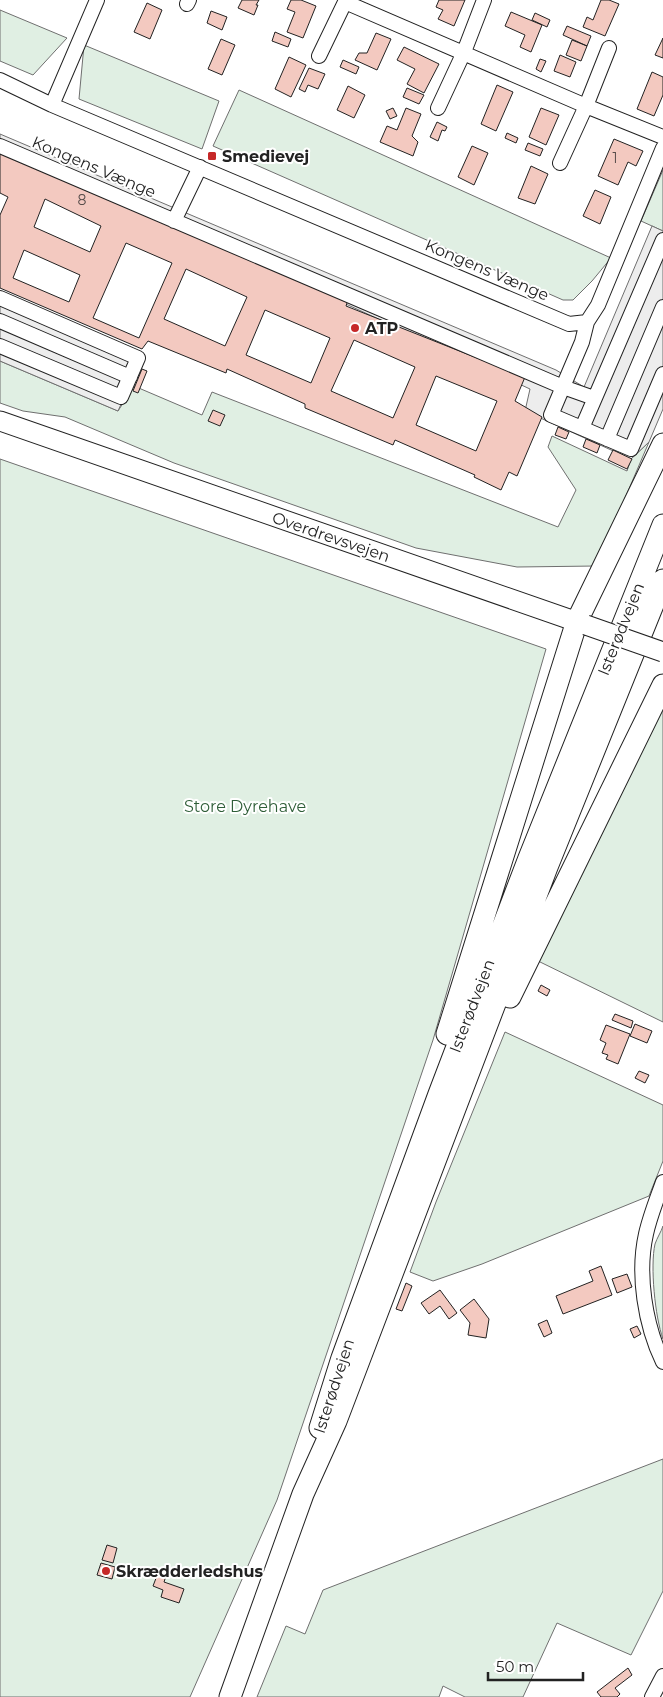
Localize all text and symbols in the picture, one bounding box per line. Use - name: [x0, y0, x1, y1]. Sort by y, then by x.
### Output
- street label: Kongens Vænge: [29, 132, 159, 202]
- place label: Smedievej: [222, 147, 309, 166]
- house number: 1: [612, 149, 618, 167]
- marker: Smedievej: [206, 150, 218, 162]
- house number: 8: [78, 191, 87, 209]
- street label: Kongens Vænge: [422, 235, 552, 305]
- place label: ATP: [364, 319, 399, 338]
- marker: ATP: [349, 322, 361, 334]
- street label: Overdrevsvejen: [270, 508, 392, 566]
- street label: Isterødvejen: [594, 580, 648, 678]
- park label: Store Dyrehave: [184, 797, 306, 816]
- street label: Isterødvejen: [445, 957, 499, 1055]
- street label: Isterødvejen: [310, 1336, 358, 1436]
- place label: Skrædderledshus: [116, 1562, 263, 1581]
- marker: Skrædderledshus: [100, 1565, 112, 1577]
- scale bar: [488, 1650, 583, 1682]
- text: 50 m: [496, 1657, 534, 1676]

